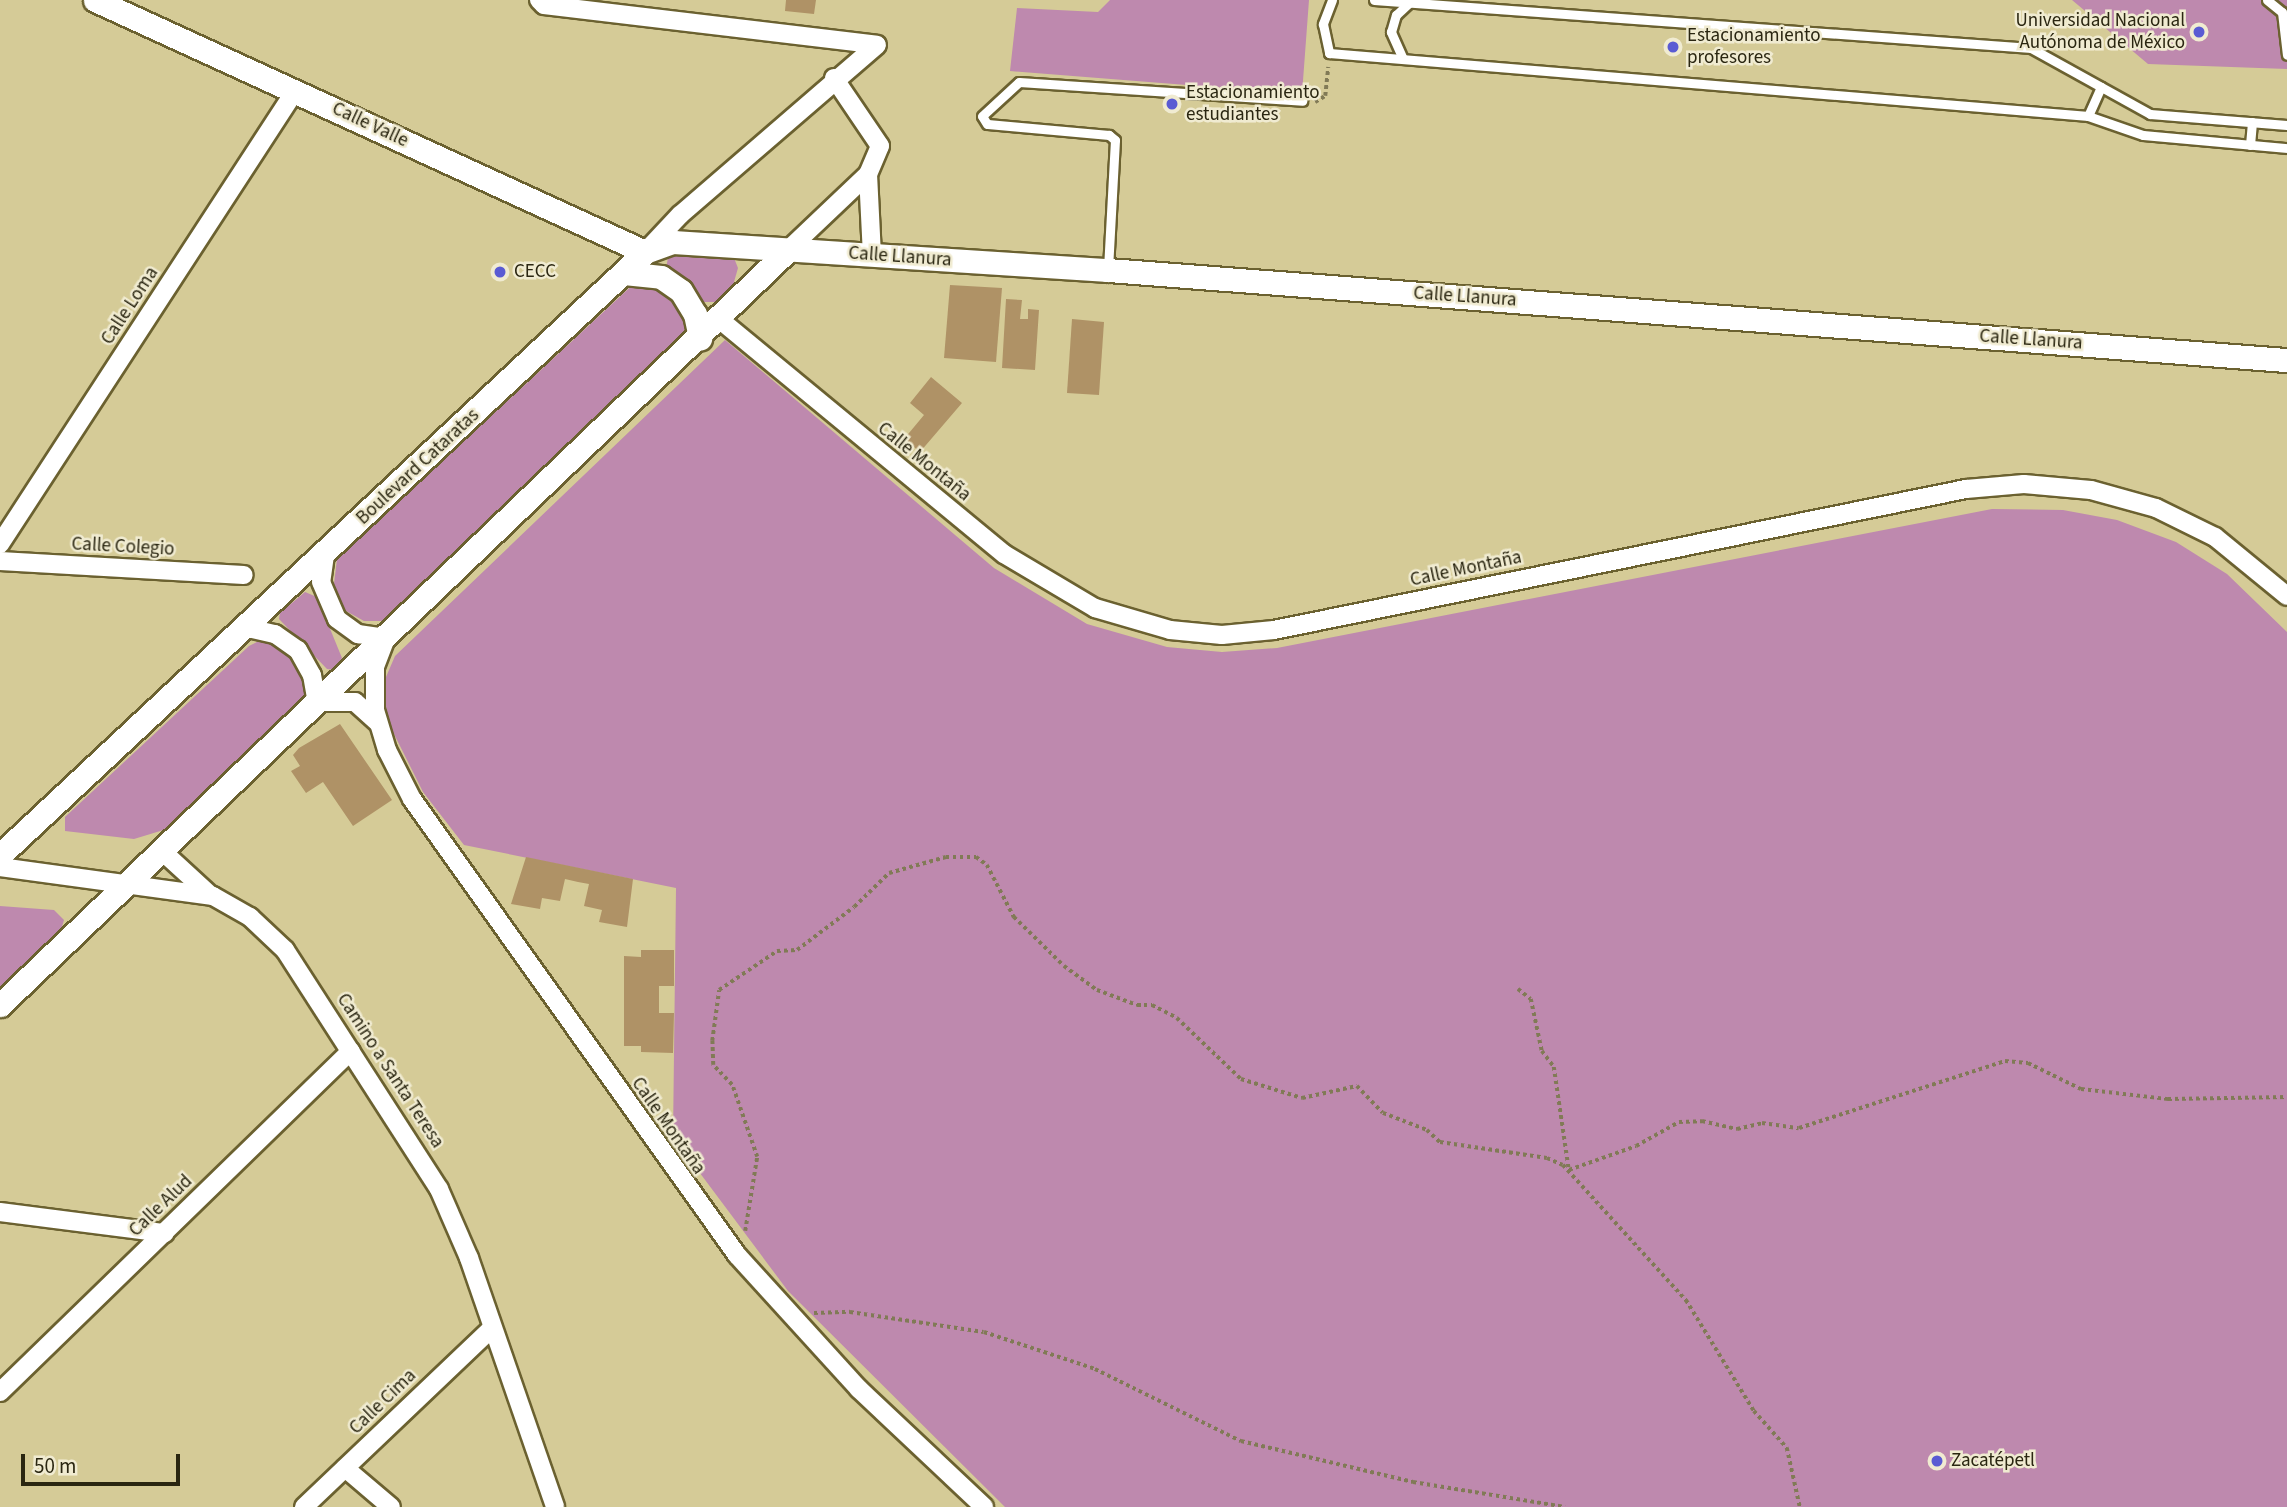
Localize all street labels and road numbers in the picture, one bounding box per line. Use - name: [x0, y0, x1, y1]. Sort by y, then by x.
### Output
- street label: Calle Valle: [328, 97, 412, 153]
- street label: Calle Llanura: [848, 242, 952, 272]
- street label: Calle Loma: [96, 263, 164, 349]
- street label: Calle Llanura: [1413, 282, 1517, 312]
- street label: Calle Llanura: [1979, 325, 2083, 355]
- street label: Boulevard Cataratas: [352, 404, 484, 530]
- street label: Calle Montaña: [873, 417, 975, 507]
- street label: Calle Colegio: [71, 533, 175, 561]
- street label: Calle Montaña: [1408, 546, 1524, 592]
- street label: Camino a Santa Teresa: [331, 989, 449, 1153]
- street label: Calle Montaña: [626, 1073, 710, 1179]
- street label: Calle Alud: [125, 1170, 197, 1242]
- street label: Calle Cima: [345, 1365, 421, 1439]

